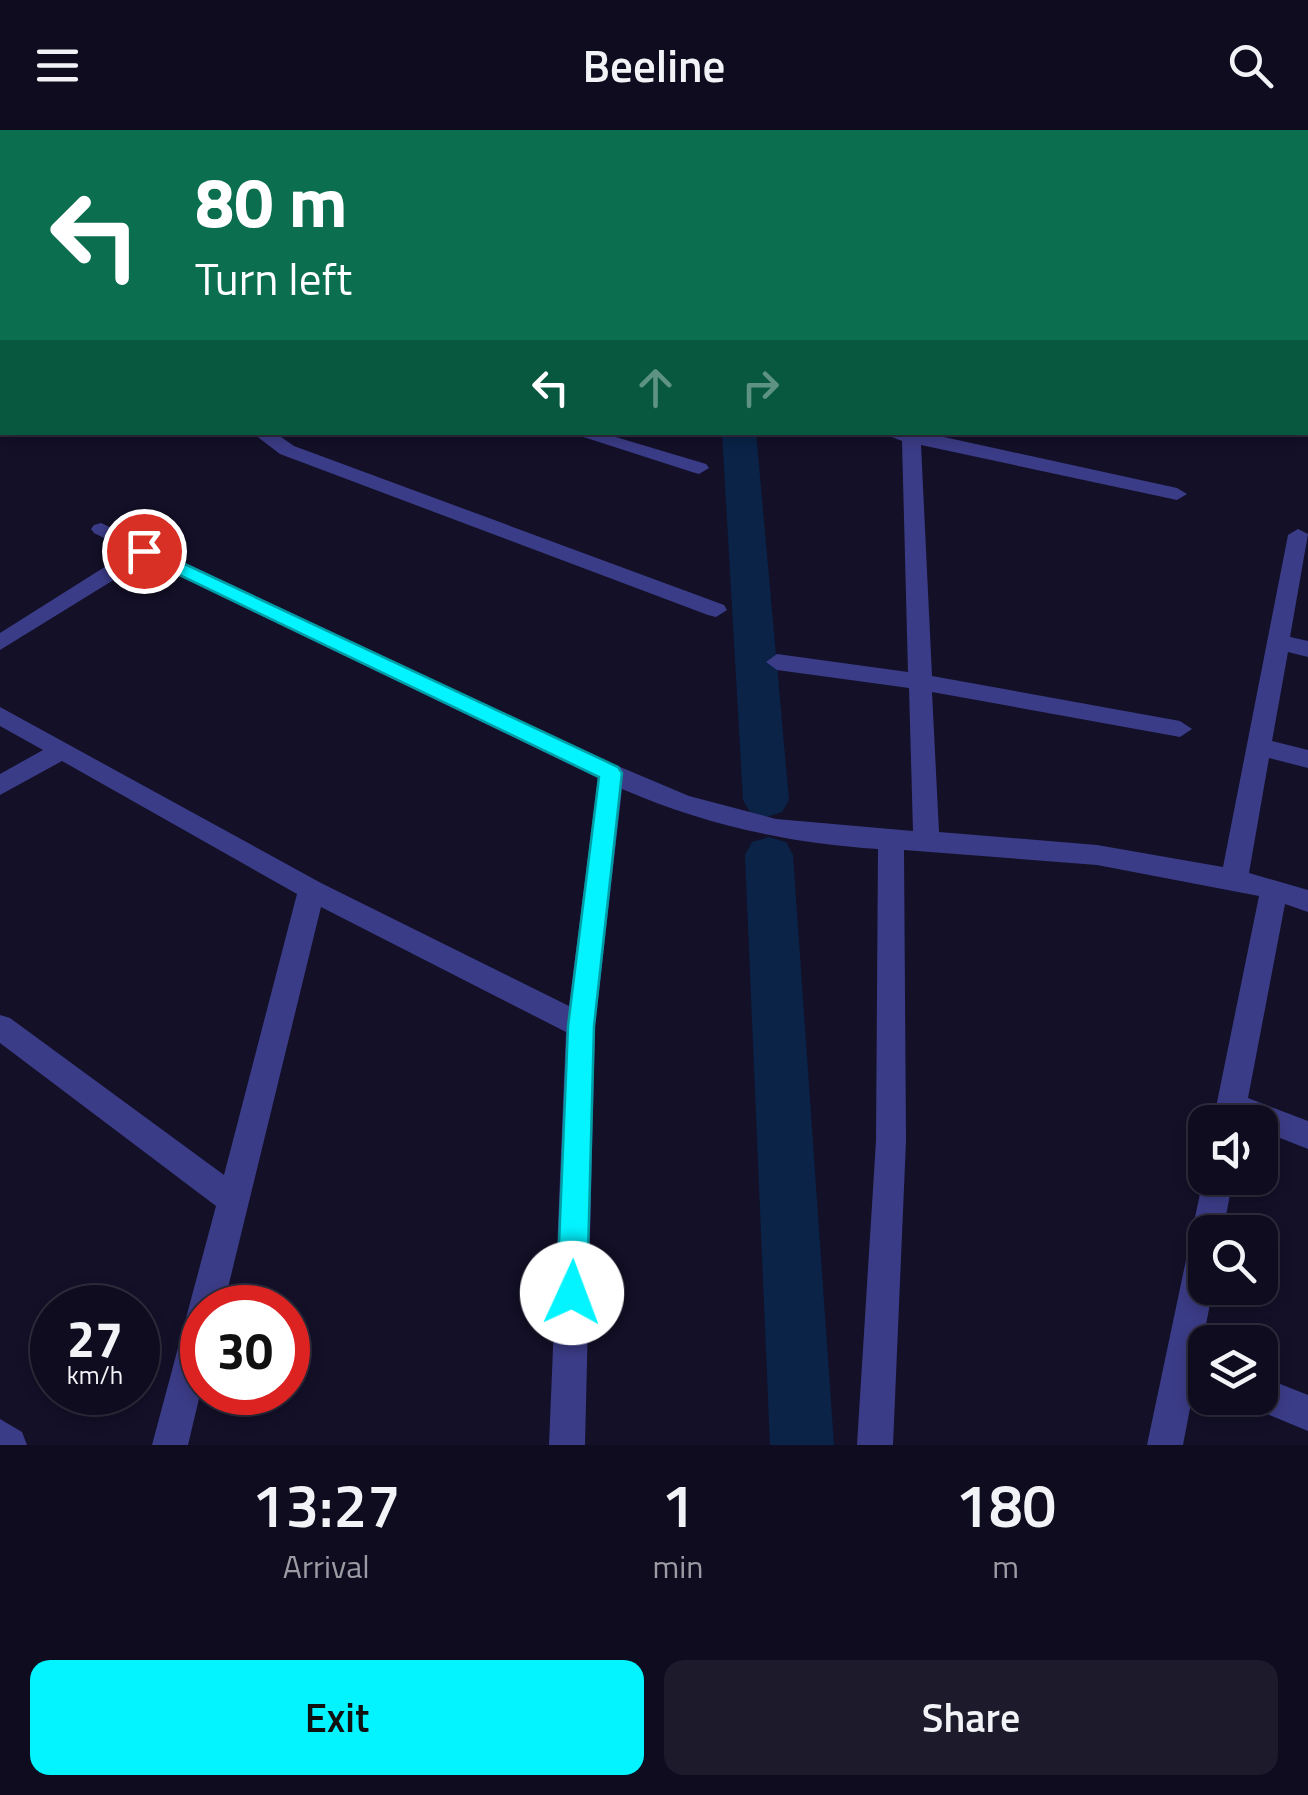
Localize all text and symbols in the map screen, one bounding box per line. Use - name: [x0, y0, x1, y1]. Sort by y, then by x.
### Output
- text: Beeline: [583, 31, 725, 99]
- icon: menu: [30, 38, 85, 93]
- icon: search: [1223, 38, 1278, 93]
- text: 80 m: [195, 148, 348, 254]
- icon: left: [30, 170, 160, 300]
- text: Turn left: [195, 244, 352, 312]
- icon: left: [523, 360, 578, 415]
- icon: ahead: [628, 360, 683, 415]
- icon: right: [733, 360, 788, 415]
- pin: [102, 509, 187, 594]
- icon: arrive: [117, 524, 172, 579]
- map controls: [1188, 1105, 1278, 1415]
- button: sound: [1188, 1105, 1278, 1195]
- button: search: [1188, 1215, 1278, 1305]
- position arrow: [520, 1241, 624, 1345]
- speed limit sign: 30: [180, 1285, 310, 1415]
- text: 27: [67, 1300, 123, 1376]
- button: layers: [1188, 1325, 1278, 1415]
- text: km/h: [67, 1356, 123, 1394]
- text: 13:27: [252, 1459, 401, 1550]
- text: 1: [661, 1459, 695, 1550]
- text: 180: [955, 1459, 1056, 1550]
- text: Arrival: [283, 1542, 370, 1590]
- text: min: [652, 1542, 703, 1590]
- text: m: [992, 1542, 1019, 1590]
- button: Exit: [30, 1660, 644, 1775]
- button: Share: [664, 1660, 1278, 1775]

